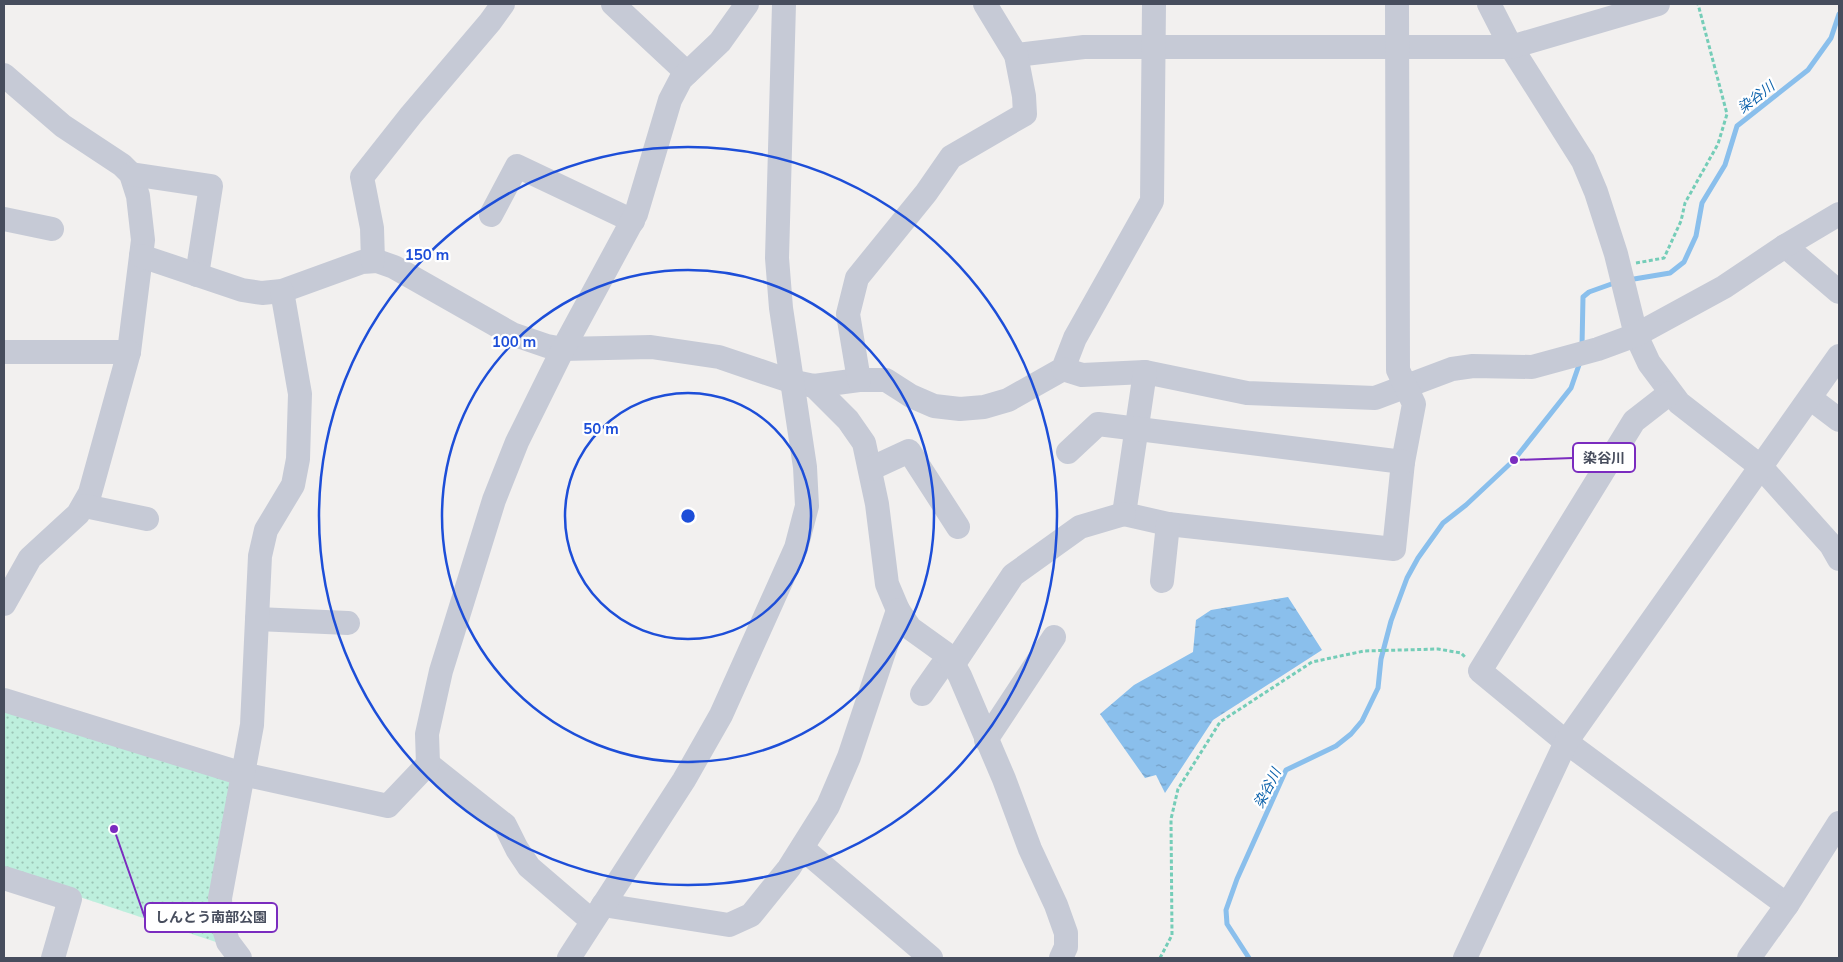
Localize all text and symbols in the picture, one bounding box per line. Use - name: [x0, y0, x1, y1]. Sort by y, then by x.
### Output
- water label: 染谷川: [1734, 76, 1780, 117]
- text: 150 m: [405, 245, 449, 264]
- text: 100 m: [492, 332, 536, 351]
- text: 50 m: [583, 419, 619, 438]
- callout: 染谷川: [1573, 443, 1635, 472]
- text: 染谷川: [1583, 449, 1625, 467]
- centre of rings: [679, 507, 697, 525]
- water label: 染谷川: [1249, 763, 1285, 811]
- callout: しんとう南部公園: [145, 903, 277, 932]
- text: しんとう南部公園: [155, 908, 267, 926]

